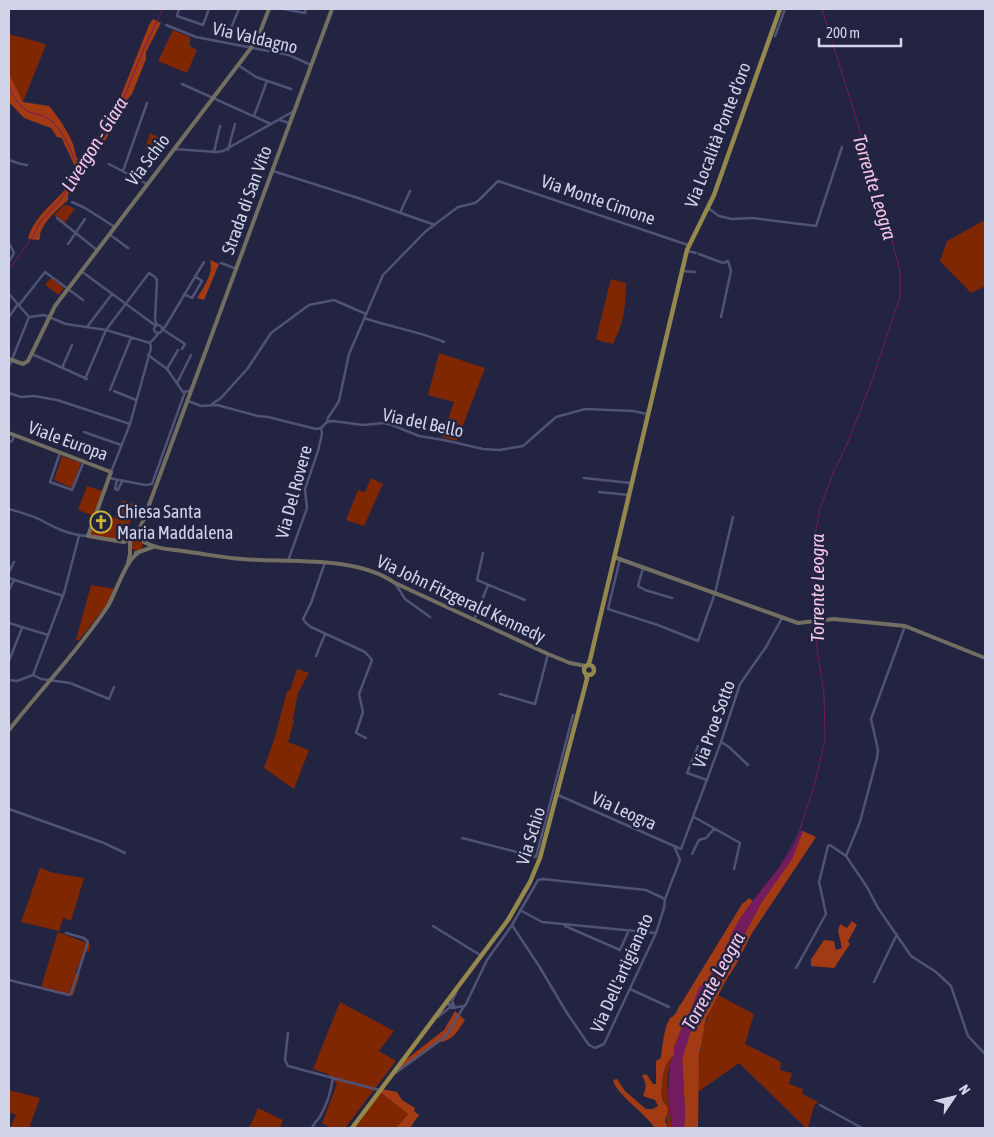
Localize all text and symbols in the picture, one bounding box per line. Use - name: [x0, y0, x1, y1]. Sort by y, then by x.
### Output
- scale bar: [819, 15, 902, 47]
- street label: Via Valdagno: [210, 18, 300, 58]
- text: 200 m: [826, 24, 860, 41]
- street label: Via Località Ponte d'oro: [680, 59, 755, 210]
- water label: Livergon - Giara: [56, 93, 132, 195]
- street label: Via Schio: [121, 130, 174, 190]
- water label: Torrente Leogra: [849, 132, 901, 242]
- street label: Strada di San Vito: [217, 143, 276, 257]
- street label: Via Monte Cimone: [538, 170, 658, 229]
- street label: Via del Bello: [381, 404, 466, 441]
- street label: Viale Europa: [25, 416, 111, 465]
- street label: Via Del Rovere: [271, 443, 316, 541]
- place label: Chiesa Santa Maria Maddalena: [117, 501, 233, 543]
- church icon: Chiesa Santa Maria Maddalena: [89, 510, 113, 534]
- water label: Torrente Leogra: [806, 534, 828, 642]
- street label: Via John Fitzgerald Kennedy: [374, 550, 549, 647]
- street label: Via Proe Sotto: [688, 677, 739, 771]
- street label: Via Leogra: [589, 787, 660, 834]
- street label: Via Schio: [512, 804, 549, 867]
- street label: Via Dell'artigianato: [586, 910, 657, 1036]
- water label: Torrente Leogra: [677, 928, 749, 1034]
- north arrow: [929, 1072, 979, 1122]
- text: N: [956, 1082, 974, 1098]

